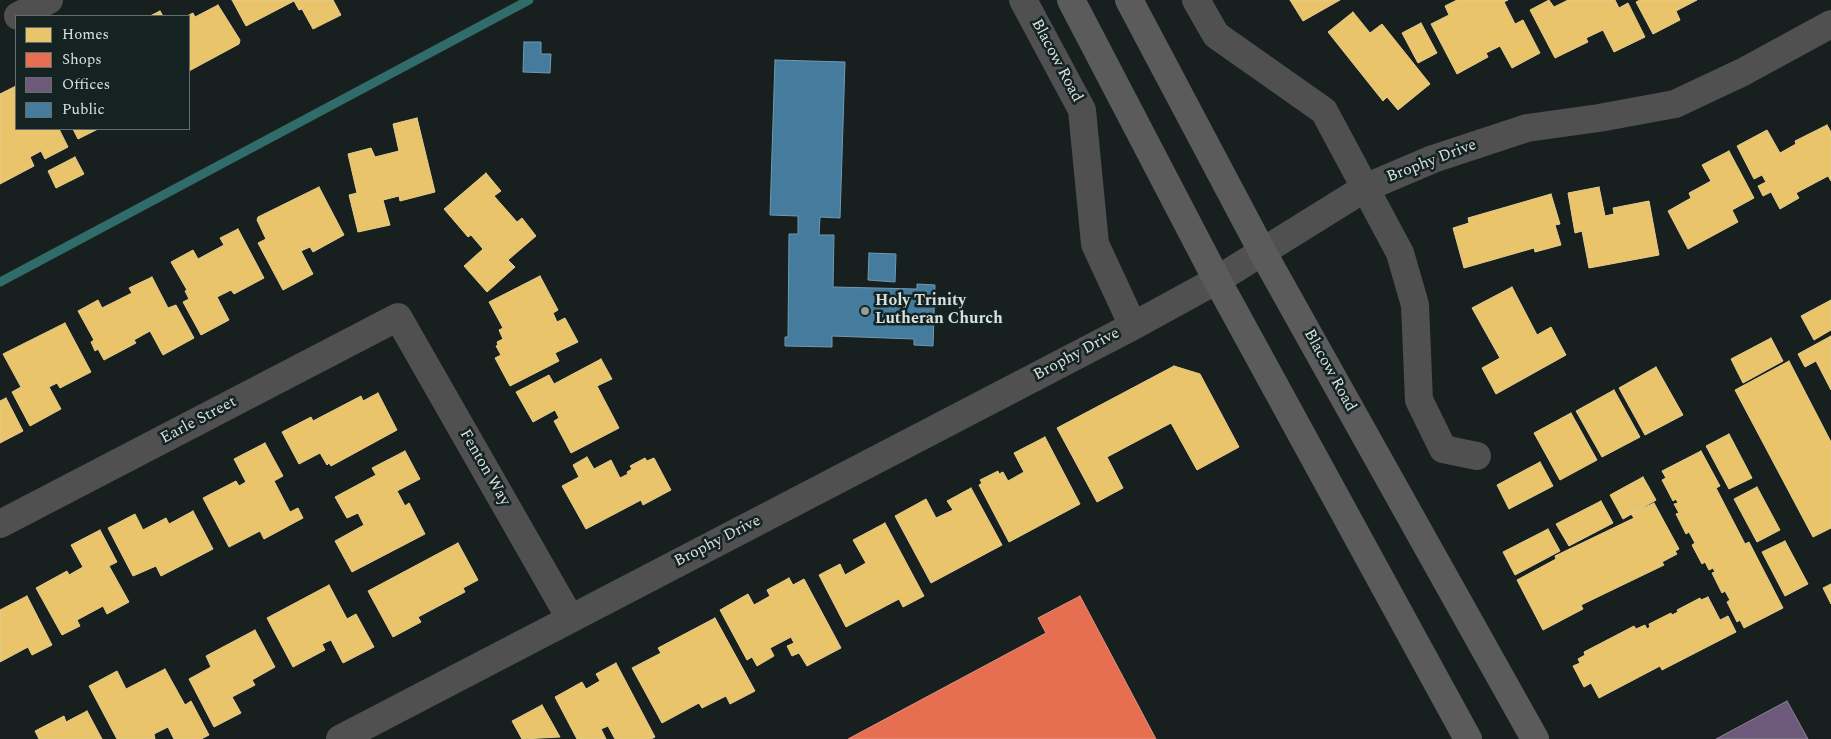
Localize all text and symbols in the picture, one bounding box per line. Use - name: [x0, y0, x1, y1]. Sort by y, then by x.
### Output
- legend: [15, 15, 190, 130]
- street label: Blacow Road: [1026, 16, 1086, 106]
- text: Homes: [62, 23, 109, 46]
- text: Shops: [62, 48, 102, 71]
- text: Offices: [62, 73, 110, 96]
- text: Public: [62, 98, 105, 121]
- street label: Brophy Drive: [1384, 136, 1480, 188]
- place label: Holy Trinity Lutheran Church: [875, 292, 1003, 330]
- marker: Holy Trinity Lutheran Church: [859, 305, 871, 317]
- street label: Brophy Drive: [1031, 324, 1123, 386]
- street label: Blacow Road: [1298, 326, 1360, 416]
- street label: Earle Street: [158, 393, 240, 449]
- street label: Fenton Way: [454, 426, 514, 510]
- street label: Brophy Drive: [671, 512, 765, 572]

